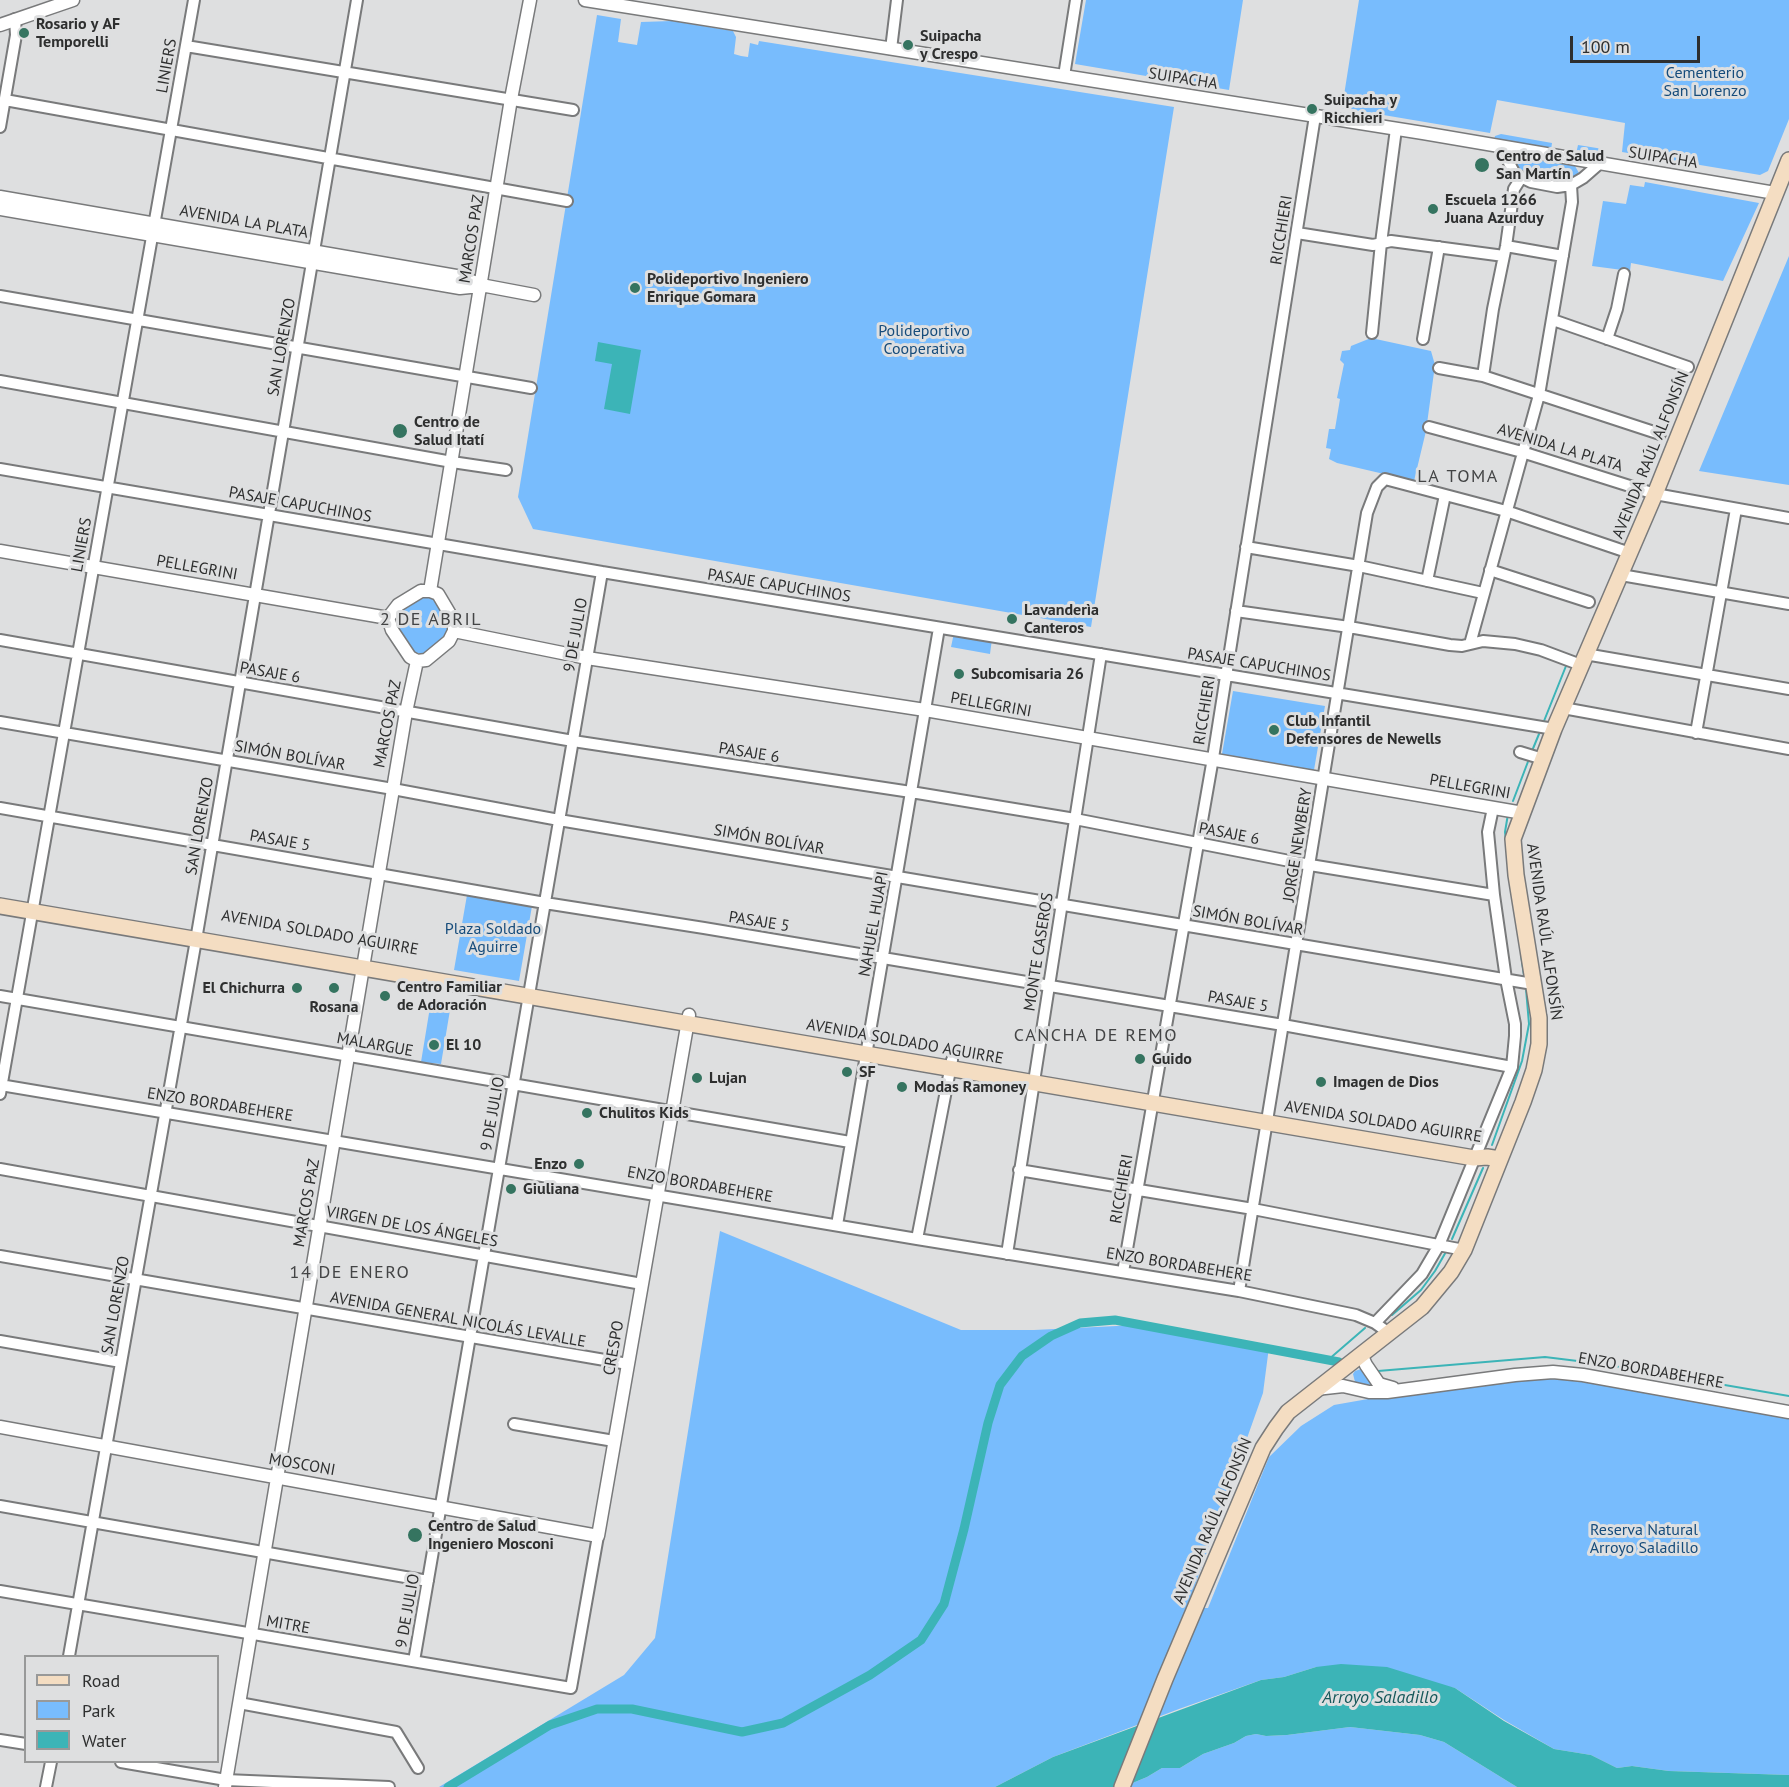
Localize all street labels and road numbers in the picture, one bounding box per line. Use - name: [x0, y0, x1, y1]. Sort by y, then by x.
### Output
- street label: LINIERS: [153, 37, 181, 95]
- street label: SUIPACHA: [1147, 64, 1219, 94]
- street label: SUIPACHA: [1627, 143, 1699, 173]
- street label: MARCOS PAZ: [456, 194, 488, 284]
- street label: RICCHIERI: [1267, 194, 1297, 266]
- street label: AVENIDA LA PLATA: [178, 201, 310, 243]
- street label: SAN LORENZO: [264, 296, 300, 398]
- street label: AVENIDA RAÚL ALFONSÍN: [1609, 369, 1693, 541]
- street label: AVENIDA LA PLATA: [1495, 420, 1625, 476]
- street label: PASAJE CAPUCHINOS: [227, 483, 373, 527]
- street label: LINIERS: [68, 516, 96, 574]
- street label: PELLEGRINI: [155, 551, 239, 585]
- street label: PASAJE CAPUCHINOS: [706, 565, 852, 607]
- street label: 9 DE JULIO: [560, 596, 592, 674]
- street label: PASAJE CAPUCHINOS: [1186, 644, 1332, 686]
- street label: PASAJE 6: [238, 658, 302, 688]
- street label: RICCHIERI: [1190, 674, 1220, 746]
- street label: MARCOS PAZ: [370, 678, 406, 770]
- street label: PELLEGRINI: [949, 688, 1033, 722]
- street label: SIMÓN BOLÍVAR: [233, 737, 347, 775]
- street label: PASAJE 6: [717, 739, 781, 767]
- street label: PELLEGRINI: [1428, 770, 1512, 804]
- street label: SAN LORENZO: [182, 775, 218, 877]
- street label: JORGE NEWBERY: [1280, 787, 1316, 903]
- street label: PASAJE 6: [1197, 819, 1261, 849]
- street label: SIMÓN BOLÍVAR: [712, 821, 826, 859]
- street label: PASAJE 5: [248, 826, 312, 856]
- street label: AVENIDA RAÚL ALFONSÍN: [1522, 842, 1566, 1022]
- street label: NAHUEL HUAPI: [855, 870, 893, 978]
- street label: MONTE CASEROS: [1020, 891, 1058, 1013]
- street label: SIMÓN BOLÍVAR: [1191, 902, 1305, 940]
- street label: AVENIDA SOLDADO AGUIRRE: [220, 906, 420, 960]
- street label: PASAJE 5: [727, 908, 791, 936]
- street label: PASAJE 5: [1206, 987, 1270, 1017]
- street label: AVENIDA SOLDADO AGUIRRE: [805, 1015, 1005, 1069]
- street label: MALARGUE: [335, 1029, 415, 1061]
- street label: 9 DE JULIO: [477, 1075, 509, 1153]
- street label: ENZO BORDABEHERE: [146, 1084, 294, 1126]
- street label: AVENIDA SOLDADO AGUIRRE: [1283, 1097, 1483, 1147]
- street label: RICCHIERI: [1106, 1153, 1138, 1225]
- street label: MARCOS PAZ: [290, 1157, 324, 1249]
- street label: ENZO BORDABEHERE: [626, 1163, 774, 1207]
- street label: VIRGEN DE LOS ÁNGELES: [325, 1202, 499, 1252]
- street label: ENZO BORDABEHERE: [1105, 1244, 1253, 1286]
- street label: SAN LORENZO: [98, 1254, 134, 1356]
- street label: AVENIDA GENERAL NICOLÁS LEVALLE: [329, 1288, 587, 1352]
- street label: CRESPO: [600, 1319, 628, 1377]
- street label: ENZO BORDABEHERE: [1577, 1349, 1725, 1393]
- street label: AVENIDA RAÚL ALFONSÍN: [1169, 1435, 1257, 1607]
- street label: MOSCONI: [267, 1450, 337, 1480]
- street label: 9 DE JULIO: [392, 1572, 424, 1650]
- street label: MITRE: [265, 1612, 311, 1638]

